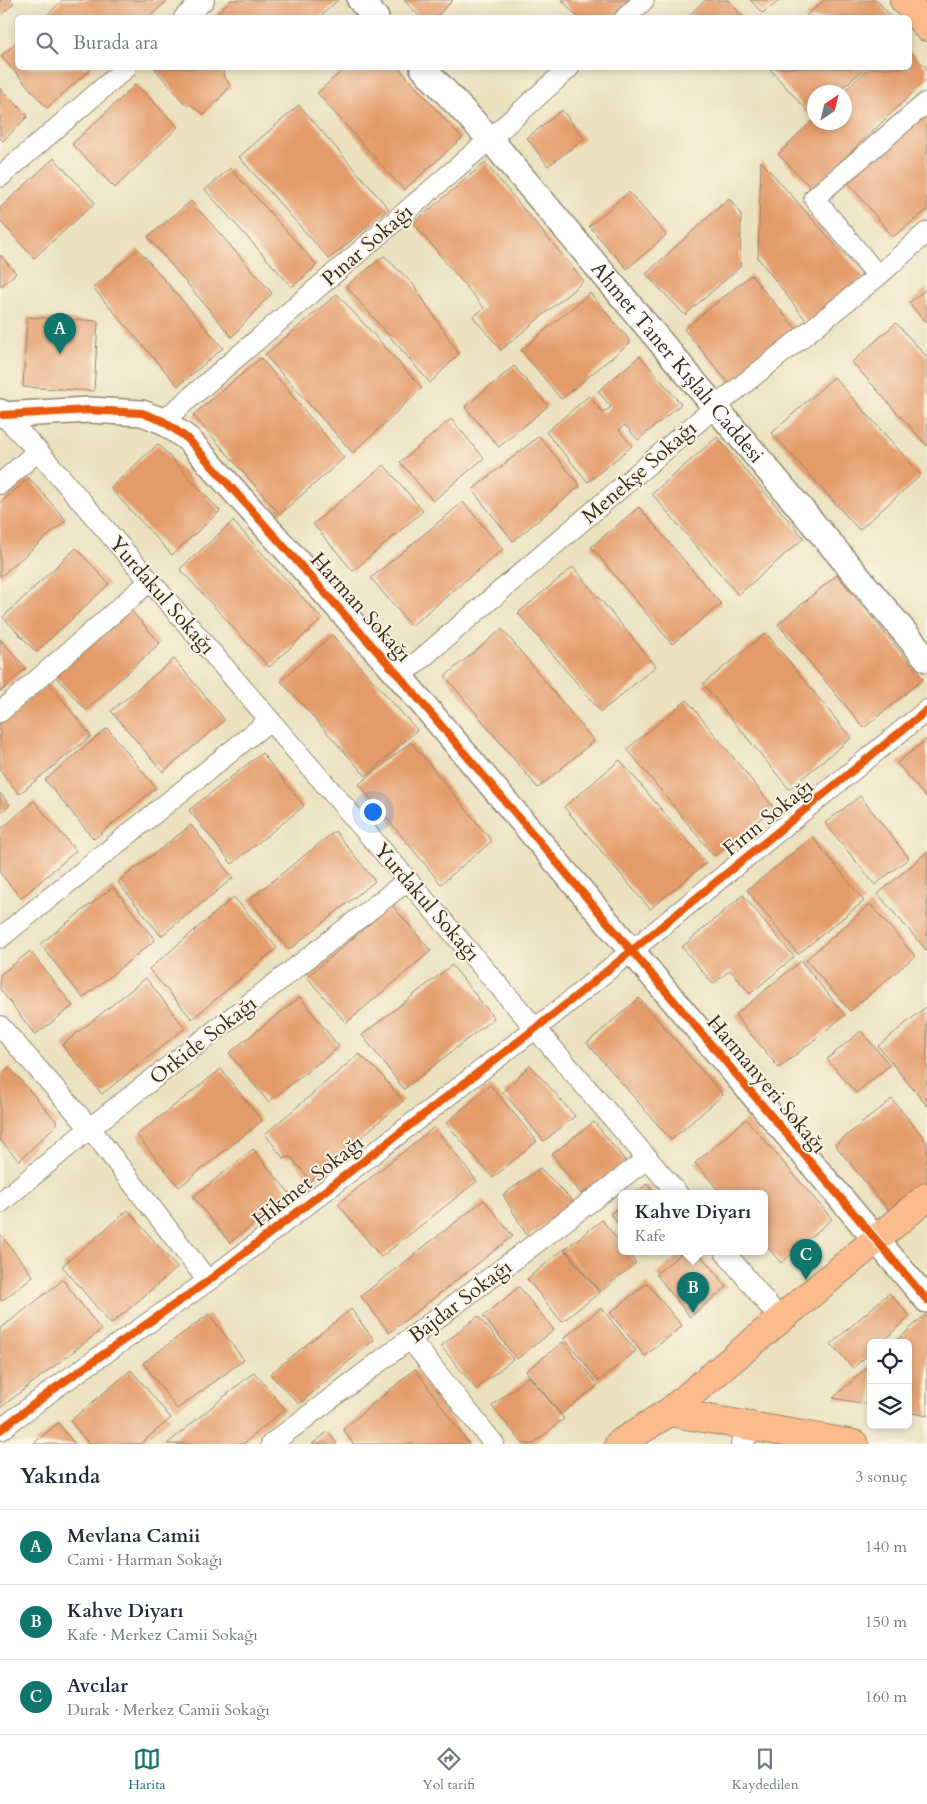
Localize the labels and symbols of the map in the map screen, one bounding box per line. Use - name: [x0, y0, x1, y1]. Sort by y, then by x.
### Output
- north arrow: [807, 85, 852, 130]
- street label: Pınar Sokağı: [315, 197, 419, 293]
- street label: Ahmet Taner Kışlalı Caddesi: [584, 255, 770, 469]
- pin: A: [44, 313, 76, 354]
- street label: Menekşe Sokağı: [575, 414, 703, 531]
- street label: Yurdakul Sokağı: [102, 530, 221, 661]
- street label: Harman Sokağı: [303, 546, 418, 669]
- street label: Fırın Sokağı: [717, 772, 820, 863]
- your location: [360, 799, 386, 825]
- street label: Yurdakul Sokağı: [367, 837, 486, 968]
- street label: Orkide Sokağı: [143, 989, 263, 1092]
- street label: Harmanyeri Sokağı: [700, 1009, 833, 1160]
- street label: Hikmet Sokağı: [247, 1129, 370, 1234]
- pin: C: [790, 1239, 822, 1280]
- street label: Bajdar Sokağı: [403, 1253, 518, 1350]
- pin: B: [677, 1272, 709, 1313]

